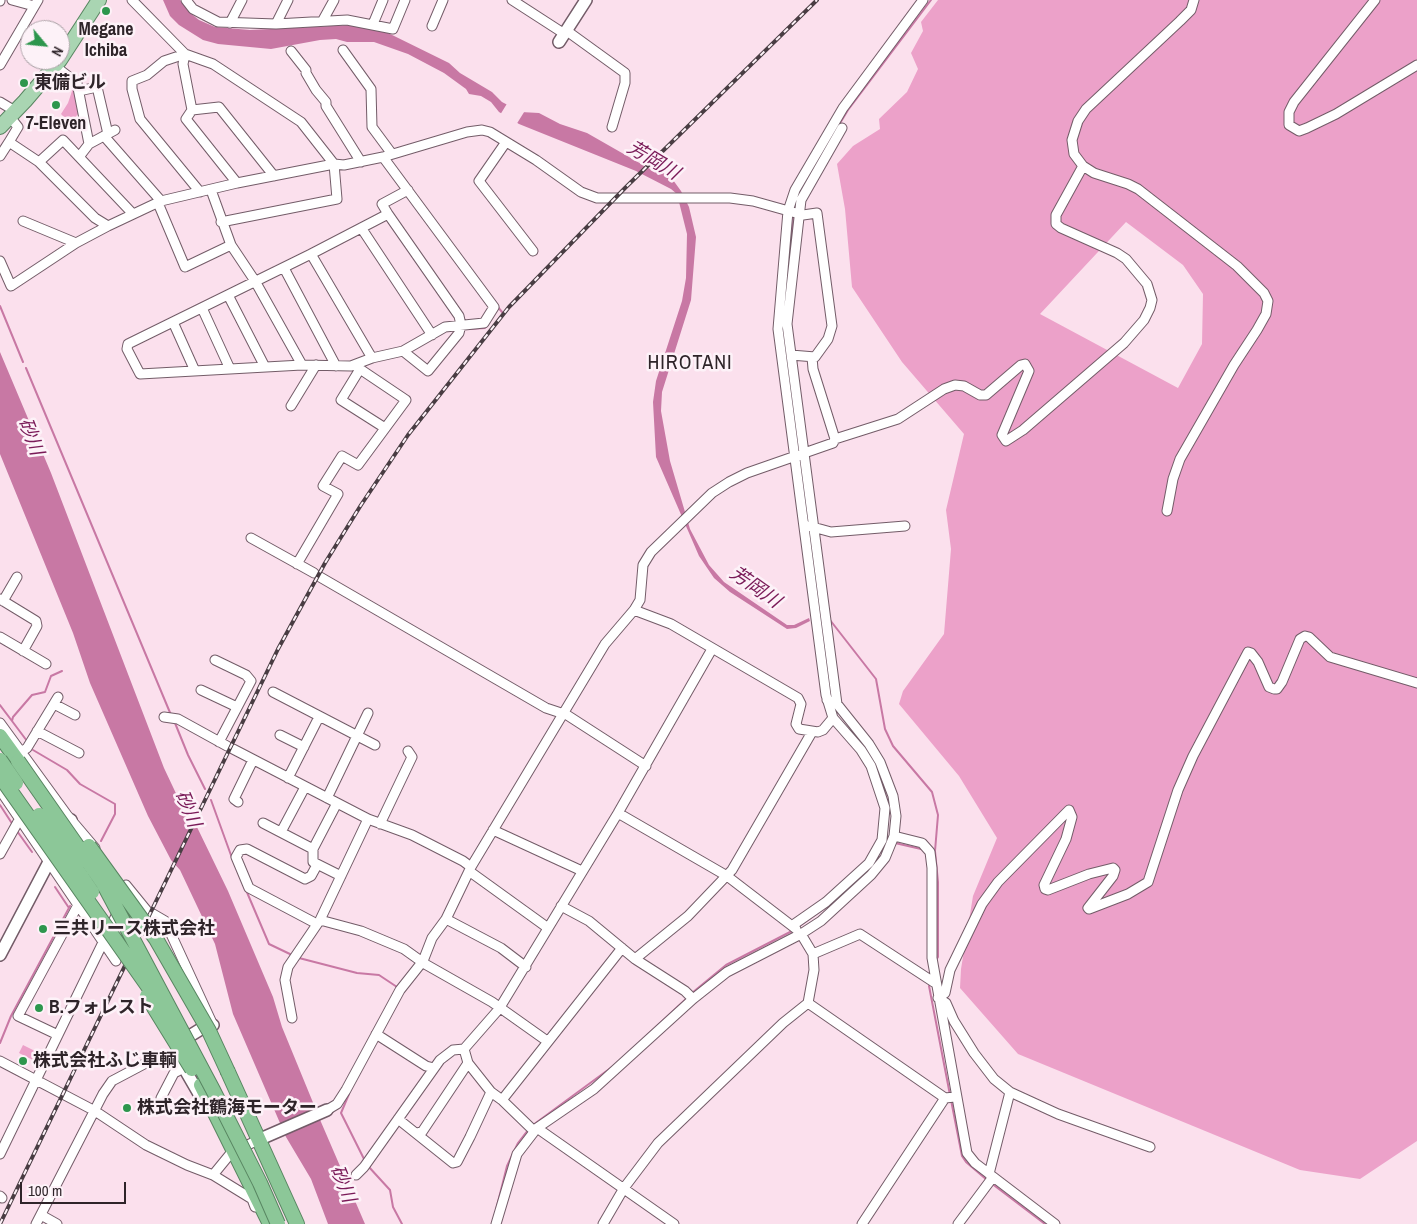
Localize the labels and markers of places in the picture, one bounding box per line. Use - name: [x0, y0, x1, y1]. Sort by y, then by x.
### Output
- marker: Megane Ichiba: [100, 5, 112, 17]
- place label: Megane Ichiba: [79, 19, 133, 62]
- place label: 東備ビル: [34, 72, 106, 94]
- marker: 東備ビル: [18, 77, 30, 89]
- marker: 7-Eleven: [50, 99, 62, 111]
- place label: 7-Eleven: [26, 113, 86, 135]
- place label: 三共リース株式会社: [53, 918, 215, 940]
- marker: 三共リース株式会社: [37, 923, 49, 935]
- place label: B.フォレスト: [49, 997, 154, 1019]
- marker: B.フォレスト: [33, 1002, 45, 1014]
- place label: 株式会社ふじ車輌: [33, 1050, 177, 1072]
- marker: 株式会社ふじ車輌: [17, 1055, 29, 1067]
- place label: 株式会社鶴海モーター: [137, 1097, 317, 1119]
- marker: 株式会社鶴海モーター: [121, 1102, 133, 1114]

